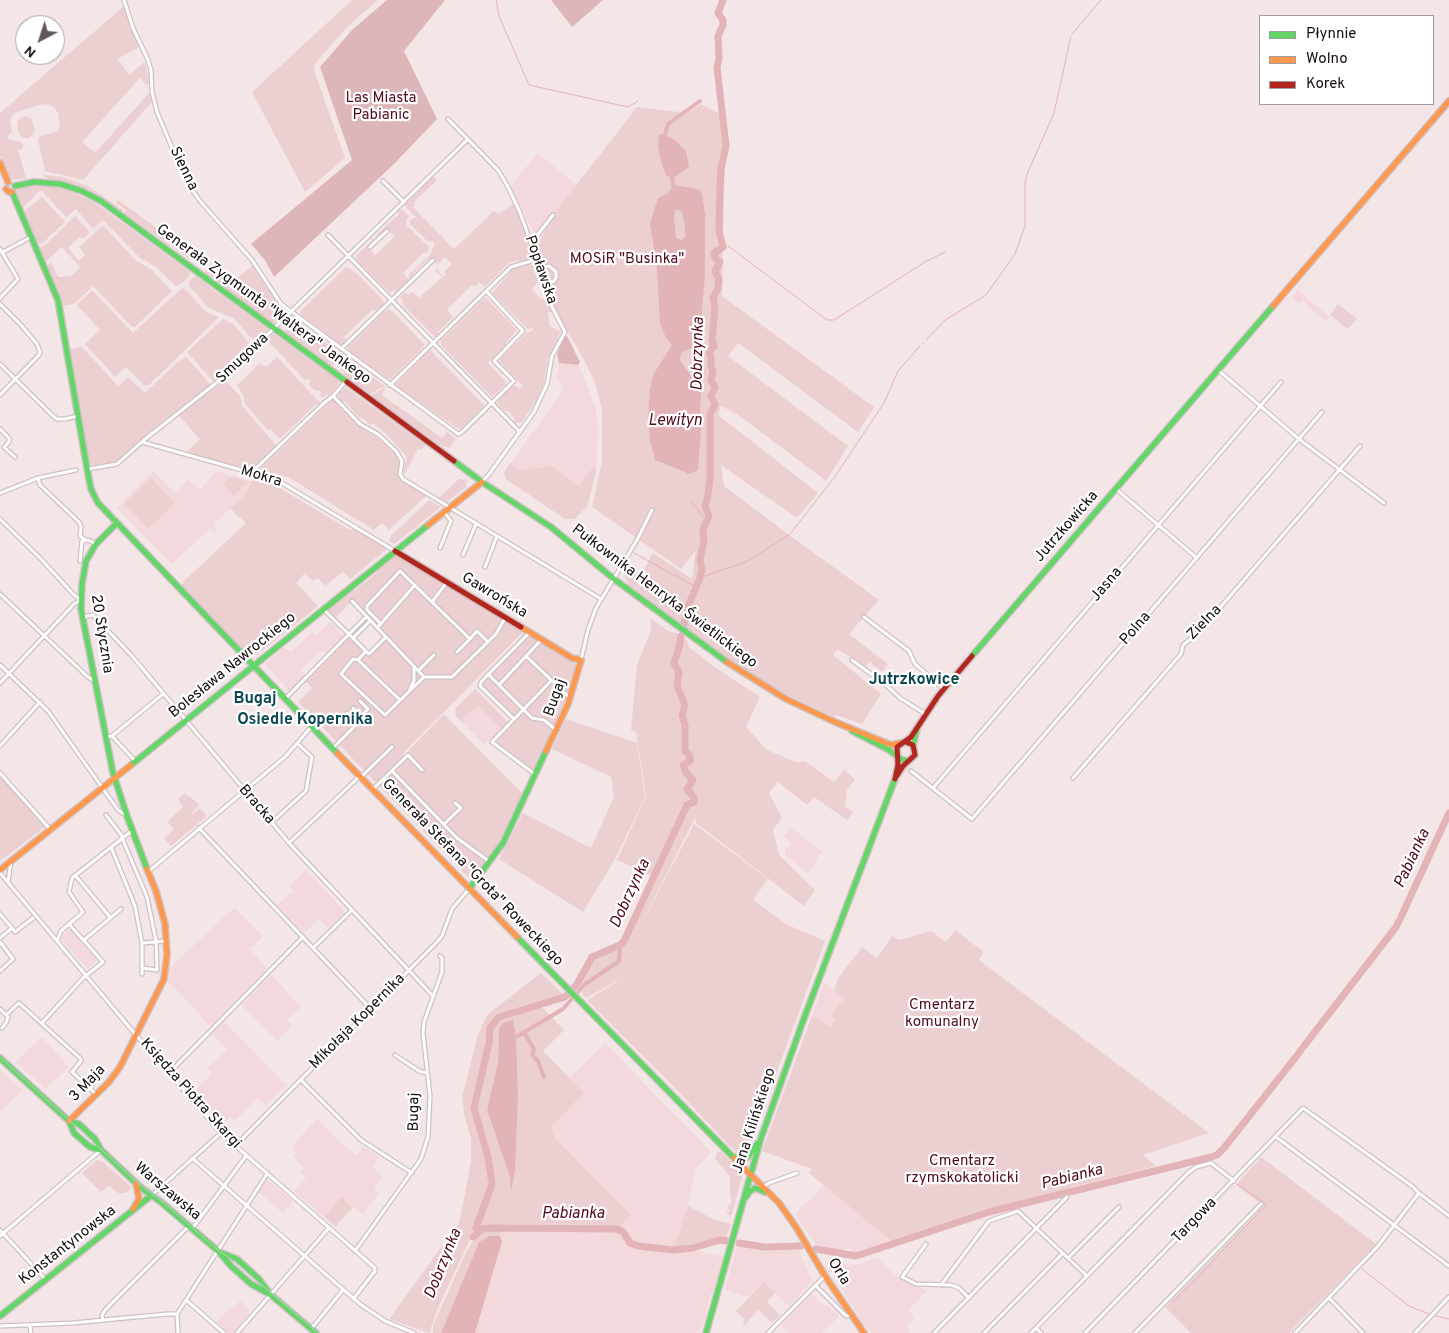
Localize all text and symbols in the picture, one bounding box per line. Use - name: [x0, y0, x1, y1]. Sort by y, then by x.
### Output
- north arrow: [15, 15, 65, 65]
- legend: [1259, 15, 1434, 105]
- text: Płynnie: [1306, 25, 1356, 44]
- text: N: [21, 41, 40, 61]
- text: Wolno: [1306, 50, 1348, 69]
- text: Korek: [1306, 75, 1345, 94]
- park label: Las Miasta Pabianic: [346, 90, 416, 125]
- street label: Sienna: [165, 144, 201, 194]
- street label: Generała Zygmunta "Waltera" Jankego: [152, 221, 374, 389]
- street label: Popławska: [520, 233, 560, 307]
- park label: MOSiR "Businka": [570, 251, 684, 269]
- water label: Dobrzynka: [689, 317, 709, 391]
- street label: Smugowa: [213, 330, 273, 388]
- water label: Lewityn: [648, 412, 702, 432]
- street label: Mokra: [238, 462, 284, 492]
- street label: Jutrzkowicka: [1031, 488, 1103, 566]
- street label: Pułkownika Henryka Świetlickiego: [568, 521, 760, 673]
- street label: Jasna: [1087, 564, 1127, 606]
- street label: Gawrońska: [458, 569, 530, 623]
- street label: 20 Stycznia: [86, 593, 116, 675]
- street label: Zielna: [1184, 602, 1226, 644]
- street label: Bolesława Nawrockiego: [166, 609, 300, 723]
- street label: Polna: [1117, 609, 1155, 649]
- district label: Jutrzkowice: [869, 671, 959, 691]
- street label: Bugaj: [541, 677, 571, 719]
- district label: Bugaj: [233, 690, 277, 710]
- district label: Osiedle Kopernika: [237, 711, 373, 731]
- street label: Generała Stefana "Grota" Roweckiego: [378, 776, 566, 970]
- street label: Bracka: [234, 782, 278, 828]
- water label: Pabianka: [1391, 826, 1435, 892]
- water label: Dobrzynka: [607, 857, 655, 931]
- street label: Mikołaja Kopernika: [307, 971, 409, 1073]
- park label: Cmentarz komunalny: [905, 997, 979, 1032]
- street label: Księdza Piotra Skargi: [136, 1035, 244, 1153]
- street label: 3 Maja: [66, 1062, 110, 1106]
- street label: Jana Kilińskiego: [729, 1066, 781, 1176]
- street label: Bugaj: [406, 1092, 424, 1132]
- park label: Cmentarz rzymskokatolicki: [906, 1153, 1018, 1188]
- street label: Warszawska: [130, 1159, 204, 1225]
- water label: Pabianka: [1039, 1161, 1105, 1195]
- street label: Targowa: [1169, 1194, 1221, 1248]
- street label: Konstantynowska: [16, 1202, 120, 1290]
- water label: Pabianka: [542, 1205, 604, 1225]
- water label: Dobrzynka: [421, 1226, 467, 1302]
- street label: Orla: [823, 1255, 853, 1289]

